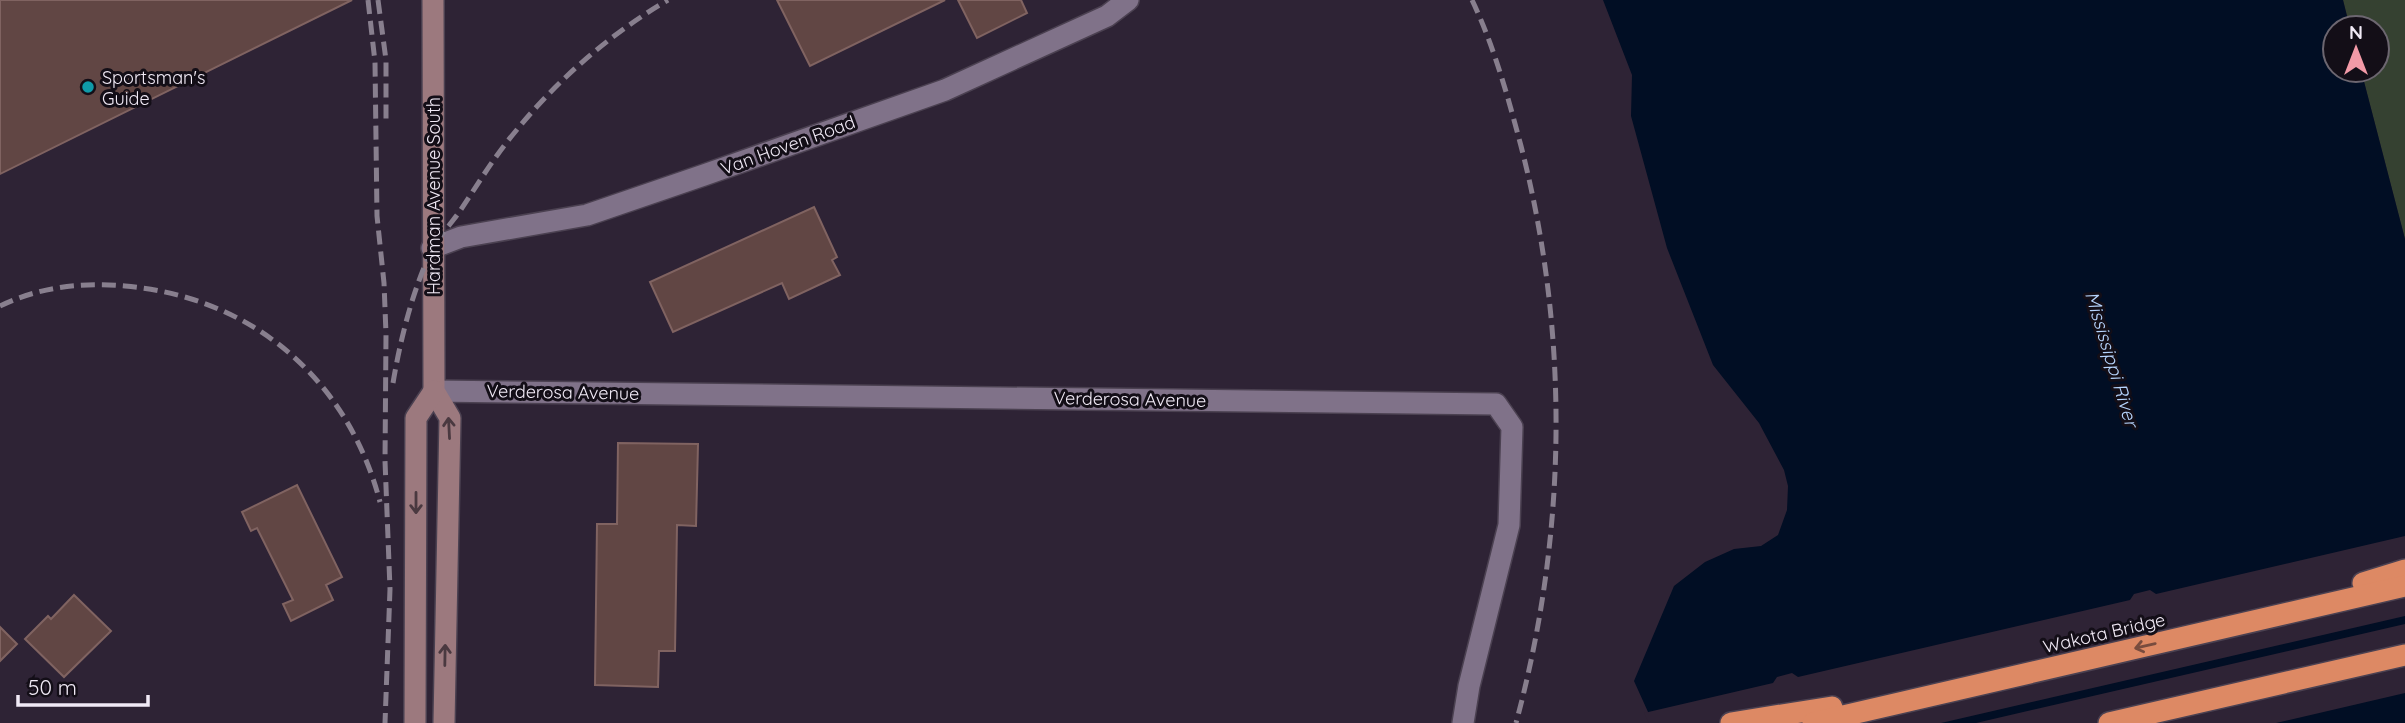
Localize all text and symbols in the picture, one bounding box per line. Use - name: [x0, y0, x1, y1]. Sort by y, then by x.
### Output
- north arrow: [2321, 14, 2391, 84]
- text: N: [2349, 20, 2363, 44]
- place label: Sportsman's Guide: [102, 66, 205, 110]
- marker: Sportsman's Guide: [80, 79, 96, 95]
- street label: Hardman Avenue South: [422, 97, 445, 295]
- street label: Van Hoven Road: [718, 110, 858, 180]
- water label: Mississippi River: [2080, 288, 2145, 432]
- street label: Verderosa Avenue: [486, 379, 640, 405]
- street label: Verderosa Avenue: [1053, 386, 1207, 412]
- one-way arrow: [442, 417, 455, 440]
- one-way arrow: [409, 491, 423, 514]
- street label: Wakota Bridge: [2041, 608, 2167, 658]
- one-way arrow: [2134, 640, 2157, 654]
- one-way arrow: [438, 644, 452, 667]
- scale bar: [18, 664, 147, 708]
- text: 50 m: [28, 674, 77, 700]

